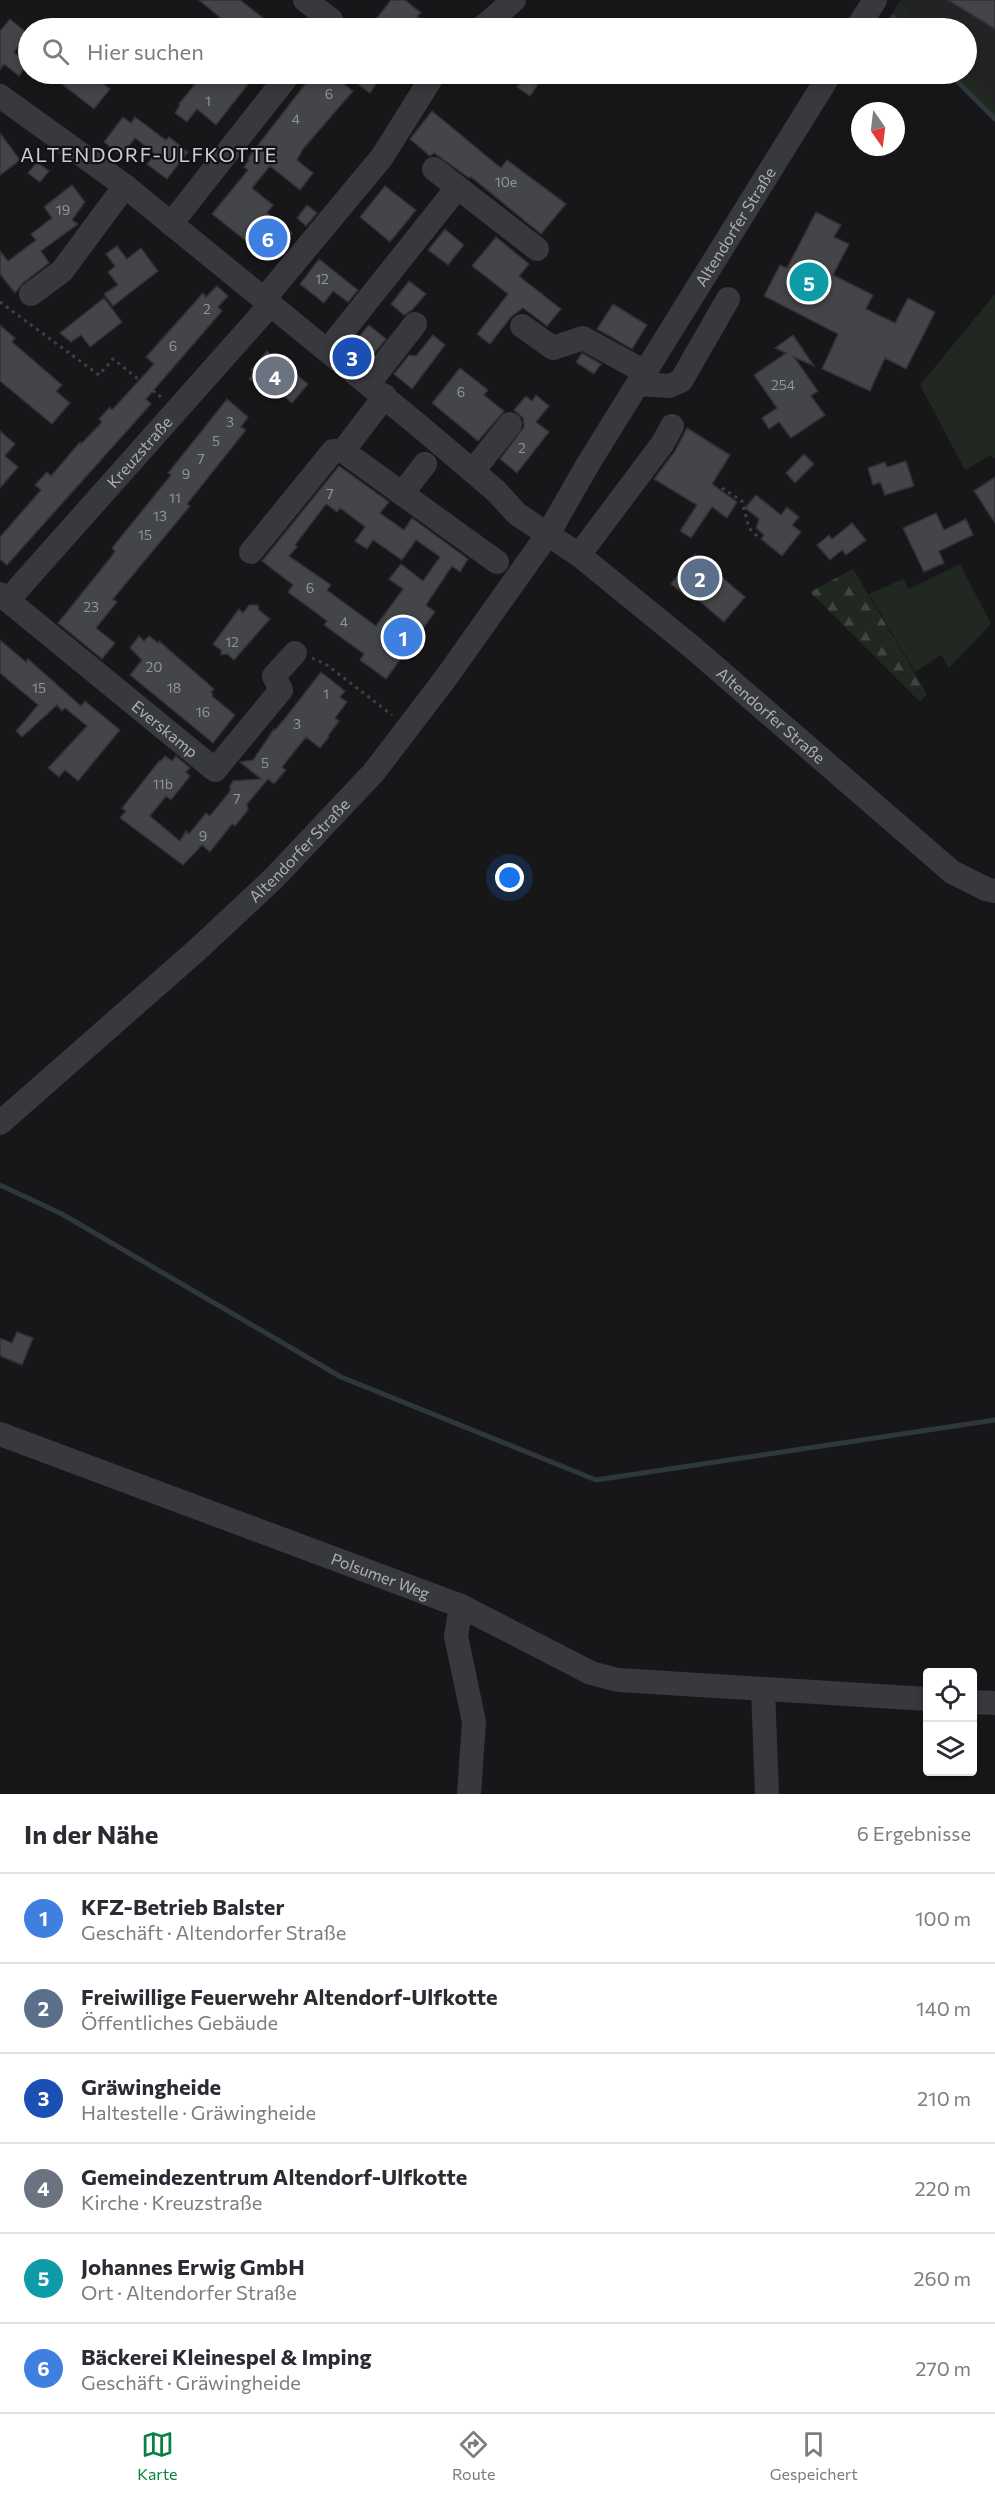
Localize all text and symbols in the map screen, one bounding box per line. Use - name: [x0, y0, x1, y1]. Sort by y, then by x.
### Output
- search box: [18, 18, 977, 84]
- icon: search: [39, 35, 72, 68]
- text: Hier suchen: [87, 38, 204, 65]
- house number: 6: [325, 85, 333, 102]
- house number: 1: [205, 92, 211, 109]
- north arrow: [851, 102, 905, 156]
- house number: 4: [292, 110, 301, 127]
- district label: ALTENDORF-ULFKOTTE: [20, 142, 278, 166]
- street label: Altendorfer Straße: [691, 163, 779, 290]
- house number: 10e: [495, 173, 517, 190]
- house number: 19: [56, 201, 70, 218]
- pin: 6: [248, 216, 288, 260]
- pin: 5: [790, 260, 828, 304]
- house number: 12: [315, 270, 329, 287]
- house number: 2: [203, 300, 211, 317]
- pin: 3: [332, 334, 372, 380]
- house number: 6: [169, 337, 177, 354]
- pin: 4: [256, 354, 294, 398]
- house number: 254: [771, 376, 796, 393]
- house number: 6: [457, 383, 465, 400]
- street label: Kreuzstraße: [103, 412, 176, 491]
- house number: 3: [226, 413, 234, 430]
- house number: 5: [212, 432, 220, 449]
- house number: 2: [518, 439, 526, 456]
- house number: 7: [197, 450, 205, 467]
- house number: 9: [182, 465, 190, 482]
- house number: 7: [326, 485, 334, 502]
- house number: 11: [169, 489, 181, 506]
- house number: 13: [153, 507, 167, 524]
- house number: 15: [138, 526, 152, 543]
- pin: 2: [680, 556, 720, 600]
- house number: 6: [306, 579, 314, 596]
- house number: 23: [83, 598, 99, 615]
- house number: 4: [340, 613, 349, 630]
- pin: 1: [384, 614, 422, 660]
- house number: 12: [225, 633, 239, 650]
- house number: 20: [146, 658, 162, 675]
- street label: Altendorfer Straße: [713, 663, 829, 767]
- house number: 15: [32, 679, 46, 696]
- house number: 18: [167, 679, 181, 696]
- house number: 1: [323, 685, 329, 702]
- street label: Everskamp: [128, 696, 202, 761]
- house number: 16: [196, 703, 210, 720]
- house number: 3: [293, 715, 301, 732]
- house number: 5: [261, 754, 269, 771]
- house number: 11b: [153, 775, 173, 792]
- house number: 7: [233, 790, 241, 807]
- street label: Altendorfer Straße: [245, 794, 353, 906]
- house number: 9: [199, 827, 207, 844]
- your location: [495, 863, 524, 892]
- street label: Polsumer Weg: [329, 1548, 433, 1603]
- map controls: [923, 1668, 977, 1776]
- button: locate: [923, 1668, 977, 1722]
- button: layers: [923, 1722, 977, 1776]
- text: In der Nähe: [24, 1818, 159, 1849]
- text: 6 Ergebnisse: [857, 1821, 971, 1845]
- text: KFZ-Betrieb Balster: [81, 1893, 284, 1920]
- text: 1: [39, 1906, 48, 1930]
- text: 100 m: [915, 1906, 971, 1930]
- text: Geschäft · Altendorfer Straße: [81, 1920, 346, 1944]
- text: Freiwillige Feuerwehr Altendorf-Ulfkotte: [81, 1983, 498, 2010]
- text: 2: [38, 1996, 49, 2020]
- text: 140 m: [916, 1996, 971, 2020]
- text: Öffentliches Gebäude: [81, 2010, 278, 2034]
- text: Gräwingheide: [81, 2073, 221, 2100]
- text: 3: [38, 2086, 49, 2110]
- text: 210 m: [917, 2086, 971, 2110]
- text: Haltestelle · Gräwingheide: [81, 2100, 316, 2124]
- text: Gemeindezentrum Altendorf-Ulfkotte: [81, 2163, 467, 2190]
- text: 4: [37, 2176, 50, 2200]
- text: 220 m: [915, 2176, 971, 2200]
- text: Kirche · Kreuzstraße: [81, 2190, 262, 2214]
- text: Johannes Erwig GmbH: [81, 2253, 305, 2280]
- text: 5: [38, 2266, 49, 2290]
- text: 260 m: [913, 2266, 971, 2290]
- text: Ort · Altendorfer Straße: [81, 2280, 297, 2304]
- text: Bäckerei Kleinespel & Imping: [81, 2343, 372, 2370]
- text: 6: [37, 2356, 50, 2380]
- text: 270 m: [915, 2356, 971, 2380]
- text: Geschäft · Gräwingheide: [81, 2370, 301, 2394]
- tab: Karte: [137, 2428, 178, 2483]
- tab: Route: [452, 2428, 496, 2483]
- tab: Gespeichert: [770, 2428, 858, 2483]

